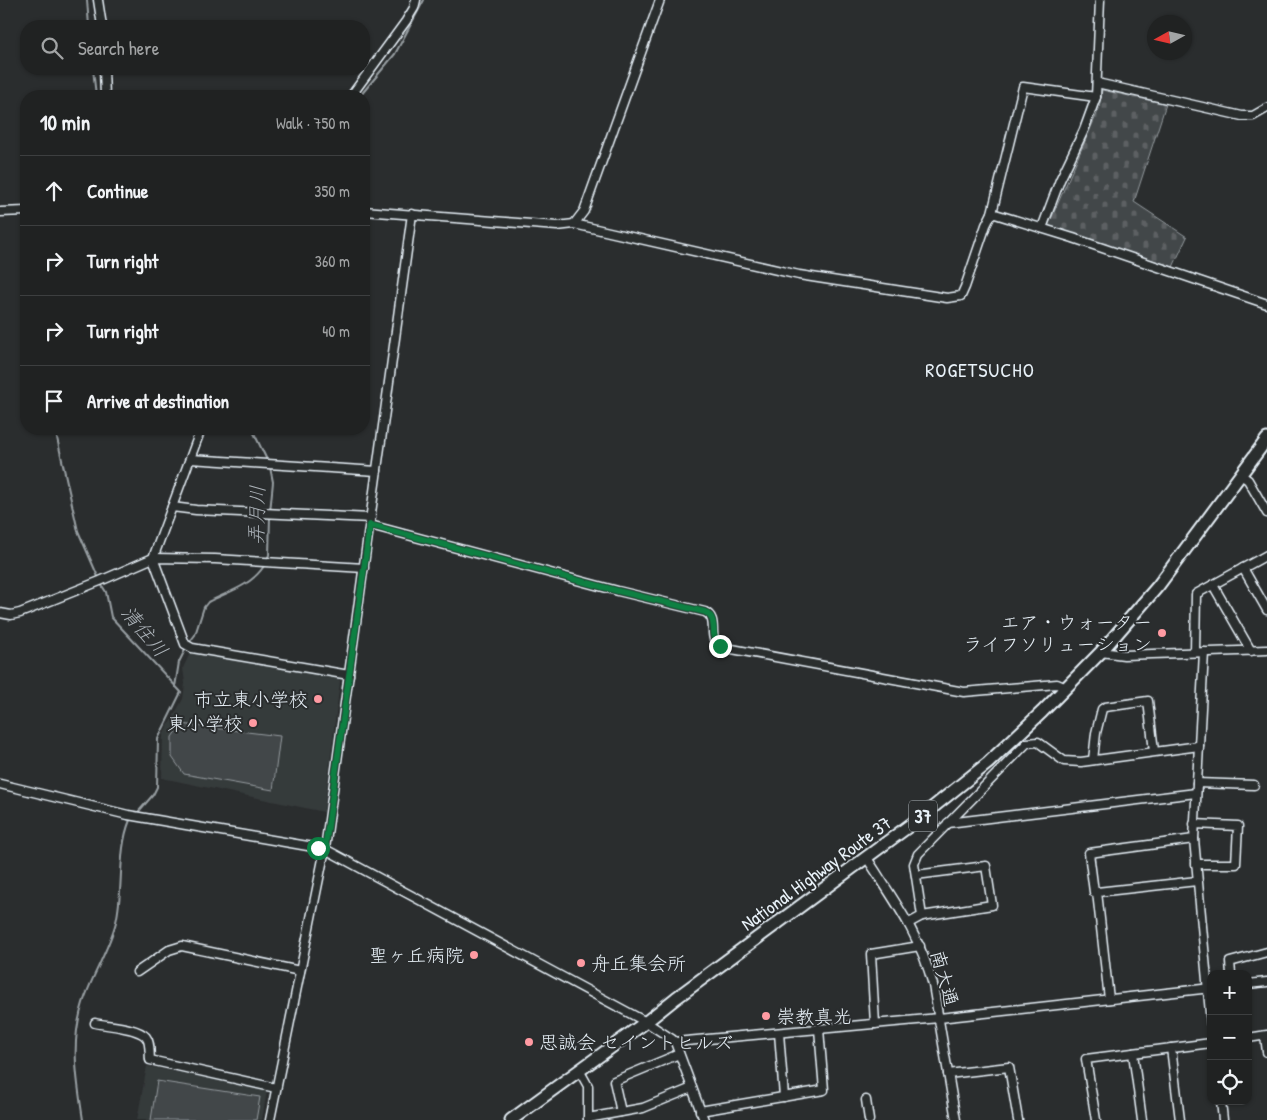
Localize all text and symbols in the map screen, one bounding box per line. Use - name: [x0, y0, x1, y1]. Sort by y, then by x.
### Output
- north arrow: [1147, 15, 1192, 60]
- search box: [20, 20, 370, 75]
- icon: search: [38, 34, 66, 62]
- text: Search here: [78, 35, 159, 61]
- text: 10 min: [40, 108, 90, 137]
- text: Walk · 750 m: [276, 112, 350, 134]
- icon: ahead: [40, 177, 68, 205]
- text: Continue: [87, 178, 148, 204]
- text: 350 m: [314, 180, 350, 202]
- icon: right: [40, 247, 68, 275]
- text: Turn right: [87, 248, 158, 274]
- text: 360 m: [315, 250, 350, 272]
- icon: right: [40, 317, 68, 345]
- text: Turn right: [87, 318, 158, 344]
- text: 40 m: [322, 320, 350, 342]
- district label: ROGETSUCHO: [925, 356, 1035, 383]
- icon: arrive: [40, 387, 68, 415]
- text: Arrive at destination: [87, 388, 229, 414]
- water label: 弄月川: [241, 485, 271, 545]
- water label: 清住川: [115, 599, 175, 663]
- place label: エア・ウォーター ライフソリューション: [963, 609, 1152, 657]
- marker: エア・ウォーター ライフソリューション: [1156, 627, 1168, 639]
- route end: [709, 635, 732, 658]
- place label: 市立東小学校: [194, 686, 308, 712]
- marker: 市立東小学校: [312, 693, 324, 705]
- place label: 東小学校: [167, 710, 243, 736]
- marker: 東小学校: [247, 717, 259, 729]
- road number: 37: [909, 800, 937, 831]
- street label: National Highway Route 37: [736, 810, 896, 936]
- route start: [307, 837, 330, 860]
- place label: 聖ヶ丘病院: [369, 942, 464, 968]
- street label: 南大通: [925, 947, 965, 1009]
- marker: 聖ヶ丘病院: [468, 949, 480, 961]
- place label: 舟丘集会所: [591, 950, 686, 976]
- marker: 舟丘集会所: [575, 957, 587, 969]
- map controls: [1207, 970, 1252, 1105]
- button: +: [1207, 970, 1252, 1015]
- place label: 崇教真光: [776, 1003, 852, 1029]
- marker: 崇教真光: [760, 1010, 772, 1022]
- button: −: [1207, 1015, 1252, 1060]
- place label: 思誠会 セイントヒルズ: [539, 1029, 733, 1055]
- marker: 思誠会 セイントヒルズ: [523, 1036, 535, 1048]
- button: locate: [1207, 1060, 1252, 1105]

